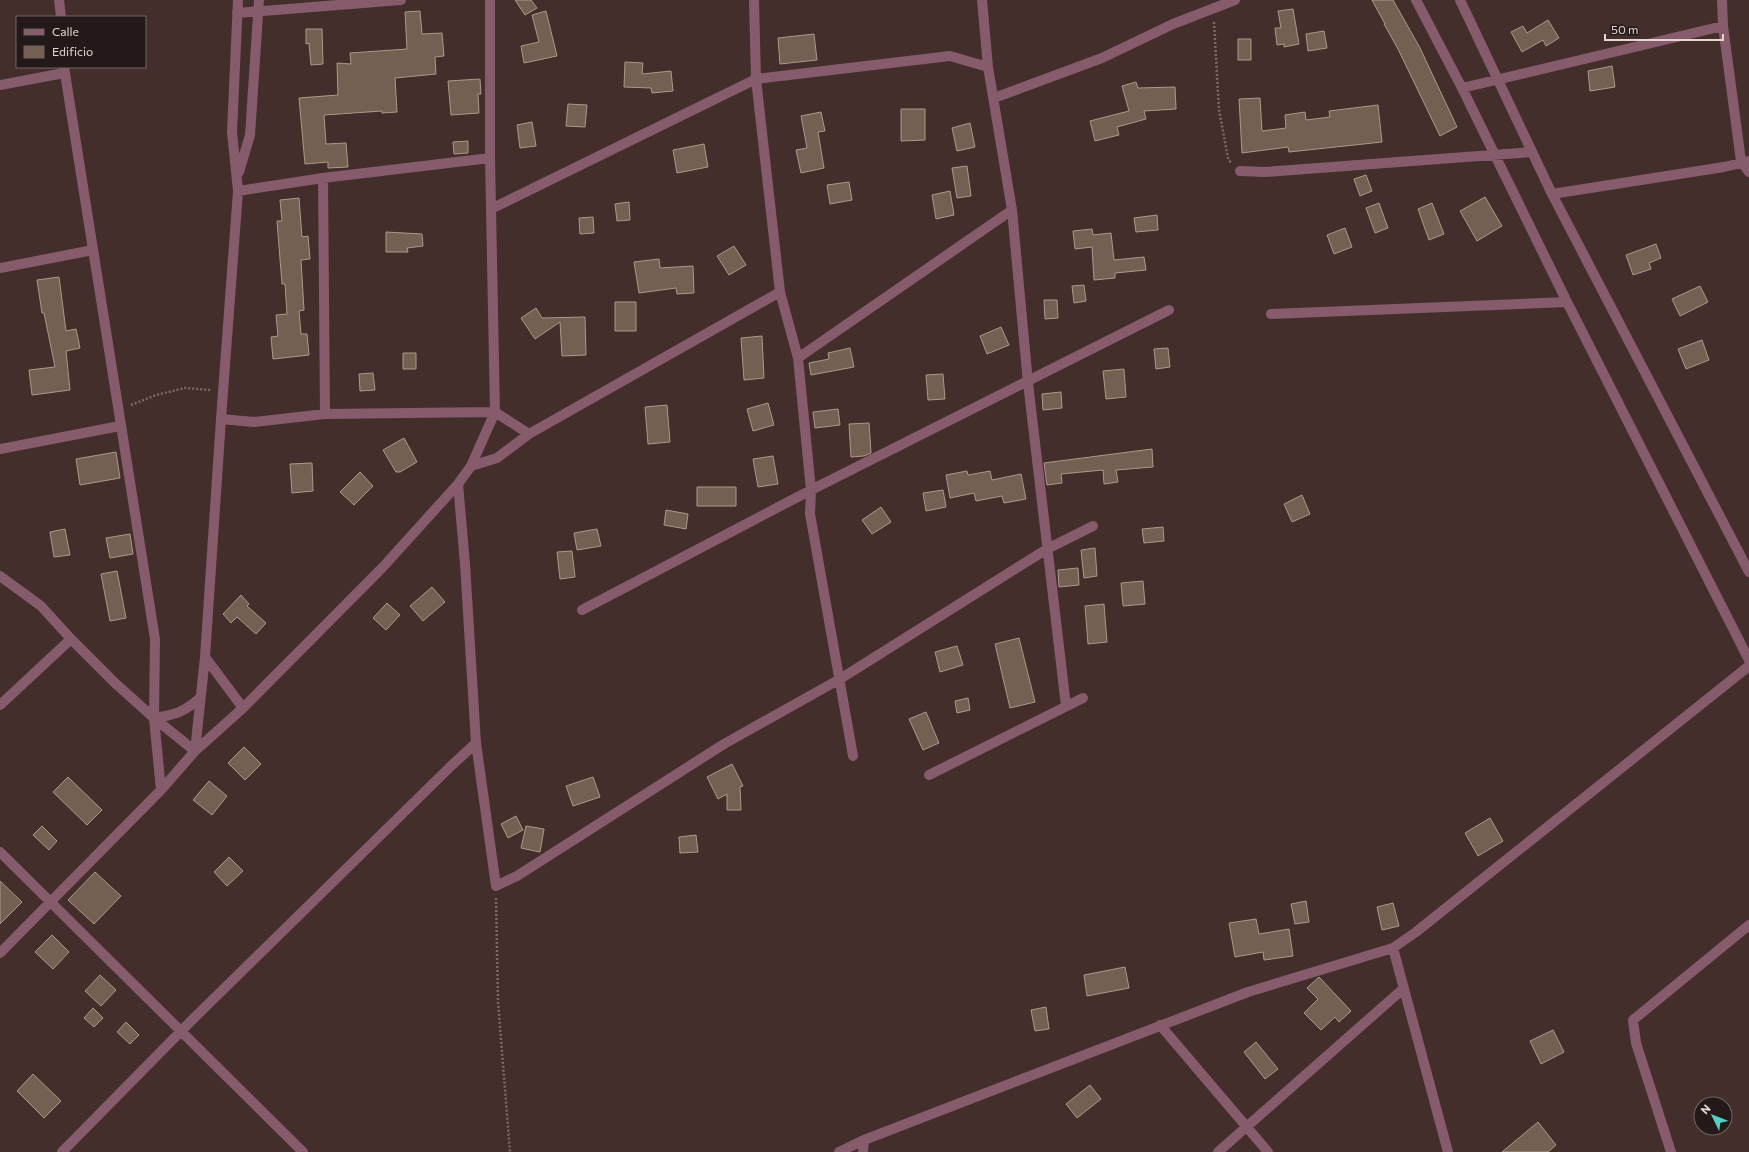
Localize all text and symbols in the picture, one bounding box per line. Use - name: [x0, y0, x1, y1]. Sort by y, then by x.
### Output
- legend: [16, 16, 146, 68]
- scale bar: [1605, 16, 1723, 42]
- text: 50 m: [1611, 22, 1639, 36]
- text: Calle: [52, 24, 79, 38]
- text: Edificio: [52, 44, 93, 58]
- north arrow: [1693, 1096, 1733, 1136]
- text: N: [1698, 1101, 1713, 1116]

